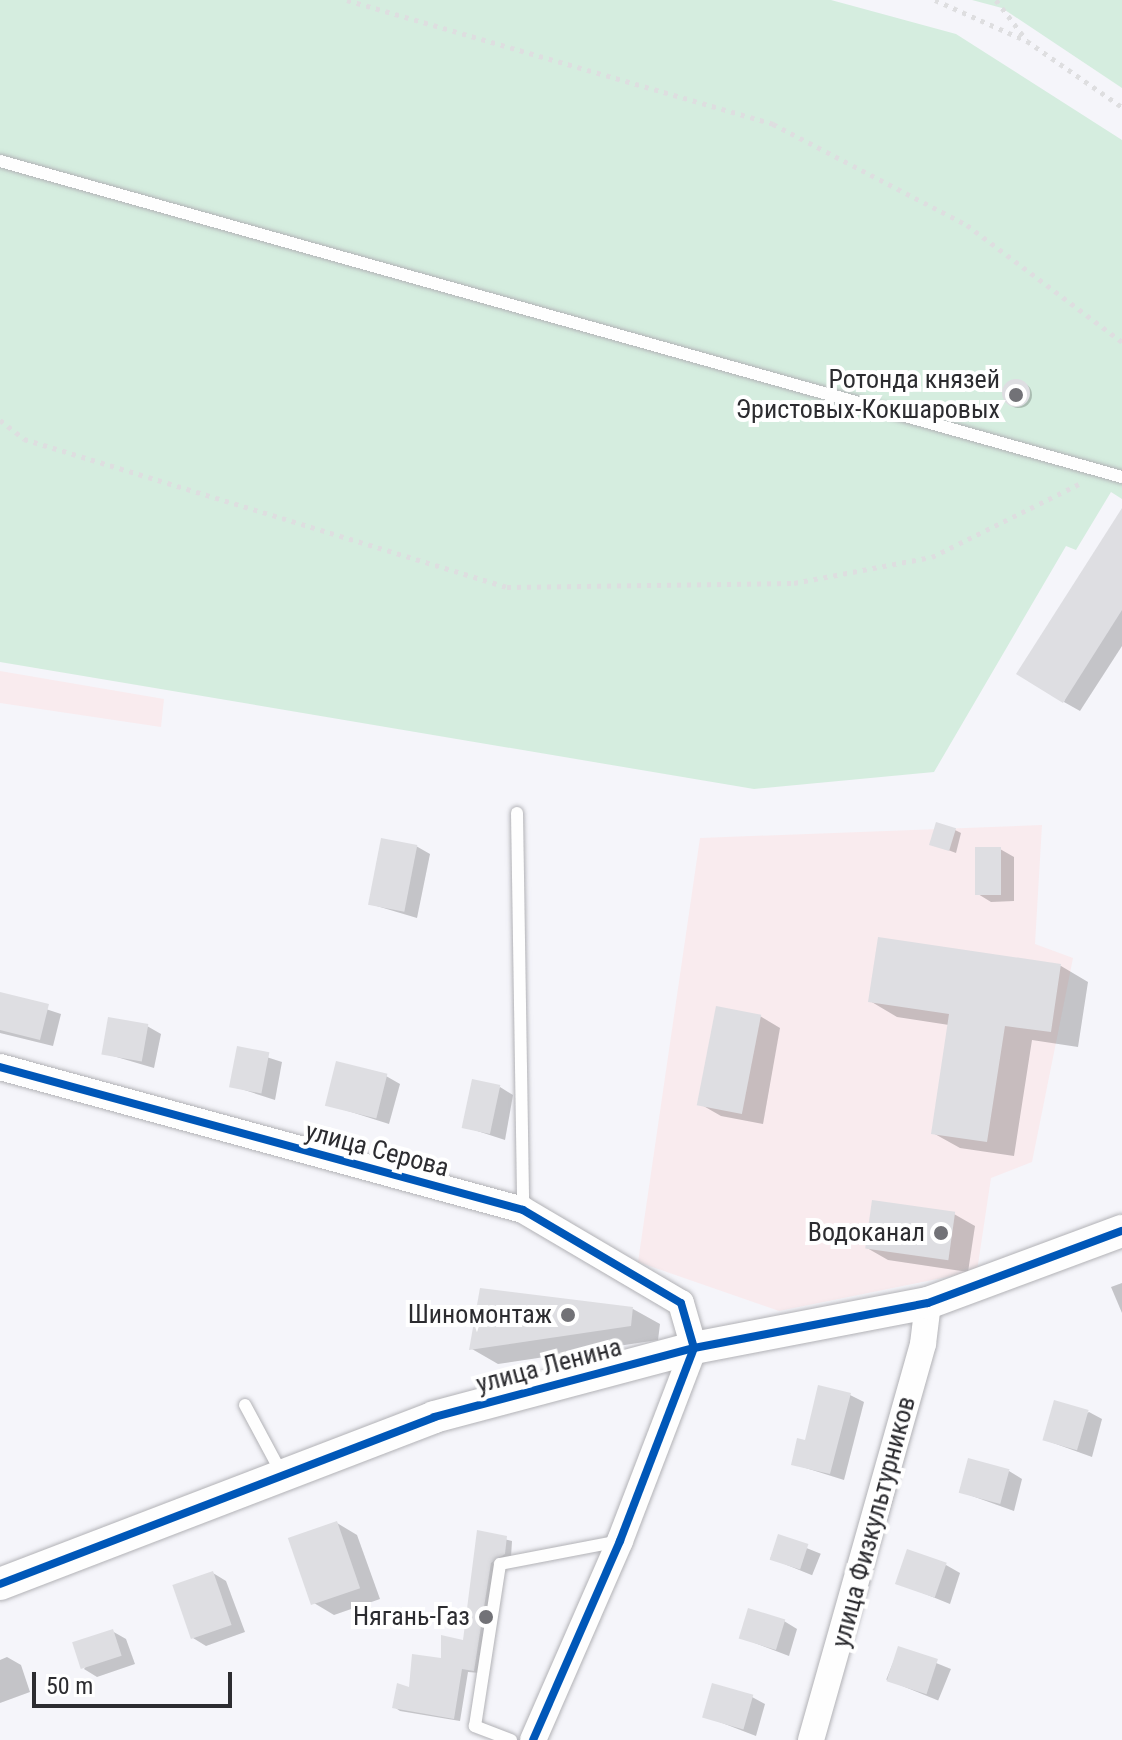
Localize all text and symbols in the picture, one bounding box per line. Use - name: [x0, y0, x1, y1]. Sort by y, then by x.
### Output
- place label: Ротонда князей Эристовых-Кокшаровых: [736, 364, 1000, 426]
- marker: Ротонда князей Эристовых-Кокшаровых: [1007, 386, 1025, 404]
- street label: улица Серова: [302, 1116, 452, 1184]
- place label: Водоканал: [808, 1217, 925, 1249]
- marker: Водоканал: [932, 1224, 950, 1242]
- place label: Шиномонтаж: [408, 1299, 552, 1331]
- marker: Шиномонтаж: [559, 1306, 577, 1324]
- street label: улица Ленина: [473, 1332, 625, 1400]
- street label: улица Физкультурников: [825, 1393, 923, 1651]
- place label: Нягань-Газ: [353, 1601, 470, 1633]
- marker: Нягань-Газ: [477, 1608, 495, 1626]
- scale bar: [36, 1656, 236, 1706]
- text: 50 m: [46, 1672, 93, 1700]

